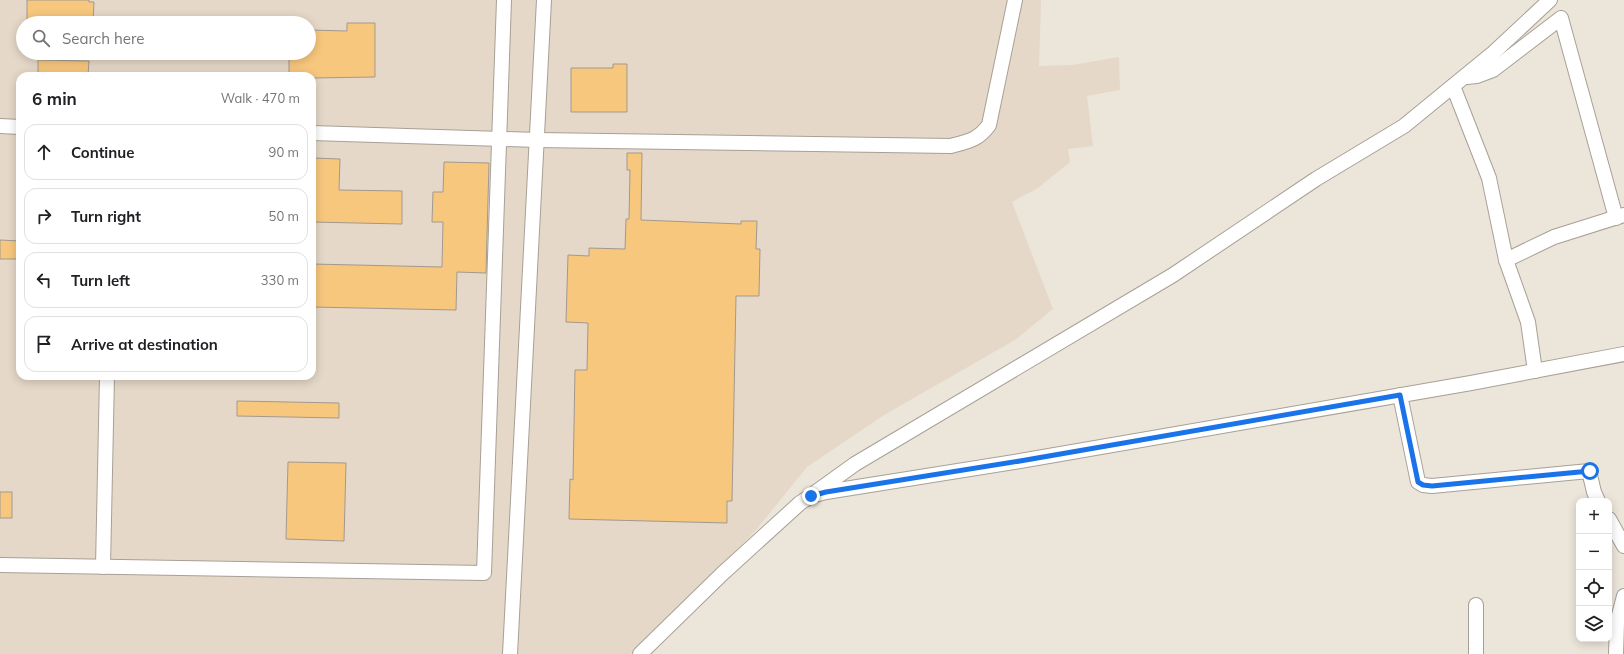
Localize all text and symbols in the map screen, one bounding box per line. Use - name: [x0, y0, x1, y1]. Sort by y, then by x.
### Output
- search box: [16, 16, 316, 60]
- icon: search: [30, 27, 52, 49]
- text: Search here: [62, 29, 144, 48]
- text: 6 min: [32, 88, 77, 109]
- text: Walk · 470 m: [221, 90, 300, 106]
- icon: ahead: [33, 141, 55, 163]
- text: Continue: [71, 143, 134, 162]
- text: 90 m: [269, 144, 299, 160]
- icon: right: [33, 205, 55, 227]
- text: Turn right: [71, 207, 141, 226]
- text: 50 m: [269, 208, 299, 224]
- icon: left: [33, 269, 55, 291]
- text: Turn left: [71, 271, 130, 290]
- text: 330 m: [261, 272, 299, 288]
- icon: arrive: [33, 333, 55, 355]
- text: Arrive at destination: [71, 335, 218, 354]
- route start: [1581, 462, 1599, 480]
- route end: [802, 487, 820, 505]
- map controls: [1576, 498, 1612, 642]
- button: +: [1576, 498, 1612, 534]
- button: −: [1576, 534, 1612, 570]
- button: locate: [1576, 570, 1612, 606]
- button: layers: [1576, 606, 1612, 642]

